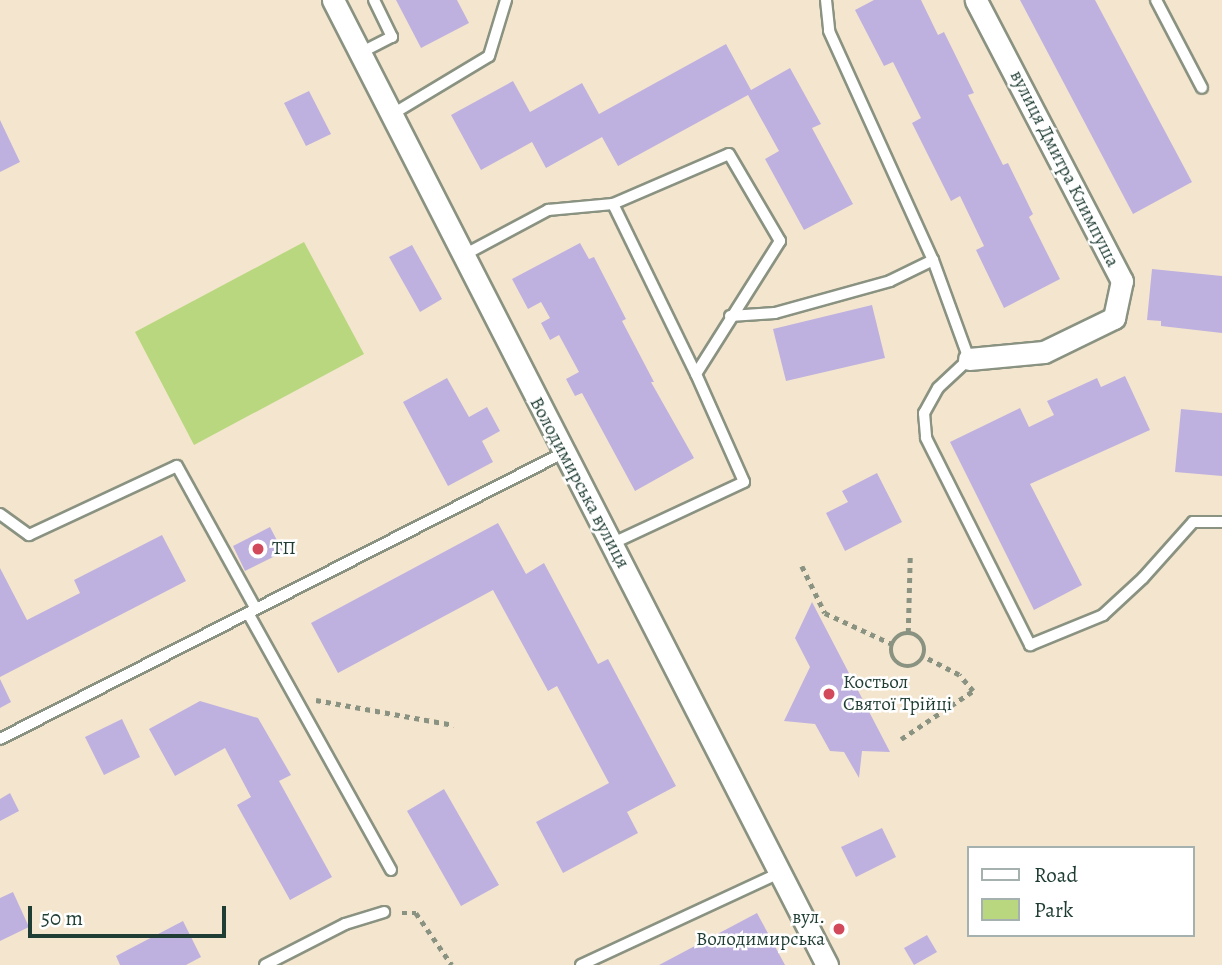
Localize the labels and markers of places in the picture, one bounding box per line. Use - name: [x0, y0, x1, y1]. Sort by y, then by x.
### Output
- place label: ТП: [272, 538, 296, 560]
- marker: ТП: [250, 541, 266, 557]
- place label: Костьол Святої Трійці: [843, 672, 952, 716]
- marker: Костьол Святої Трійці: [821, 686, 837, 702]
- place label: вул. Володимирська: [696, 907, 825, 951]
- marker: вул. Володимирська: [831, 921, 847, 937]

